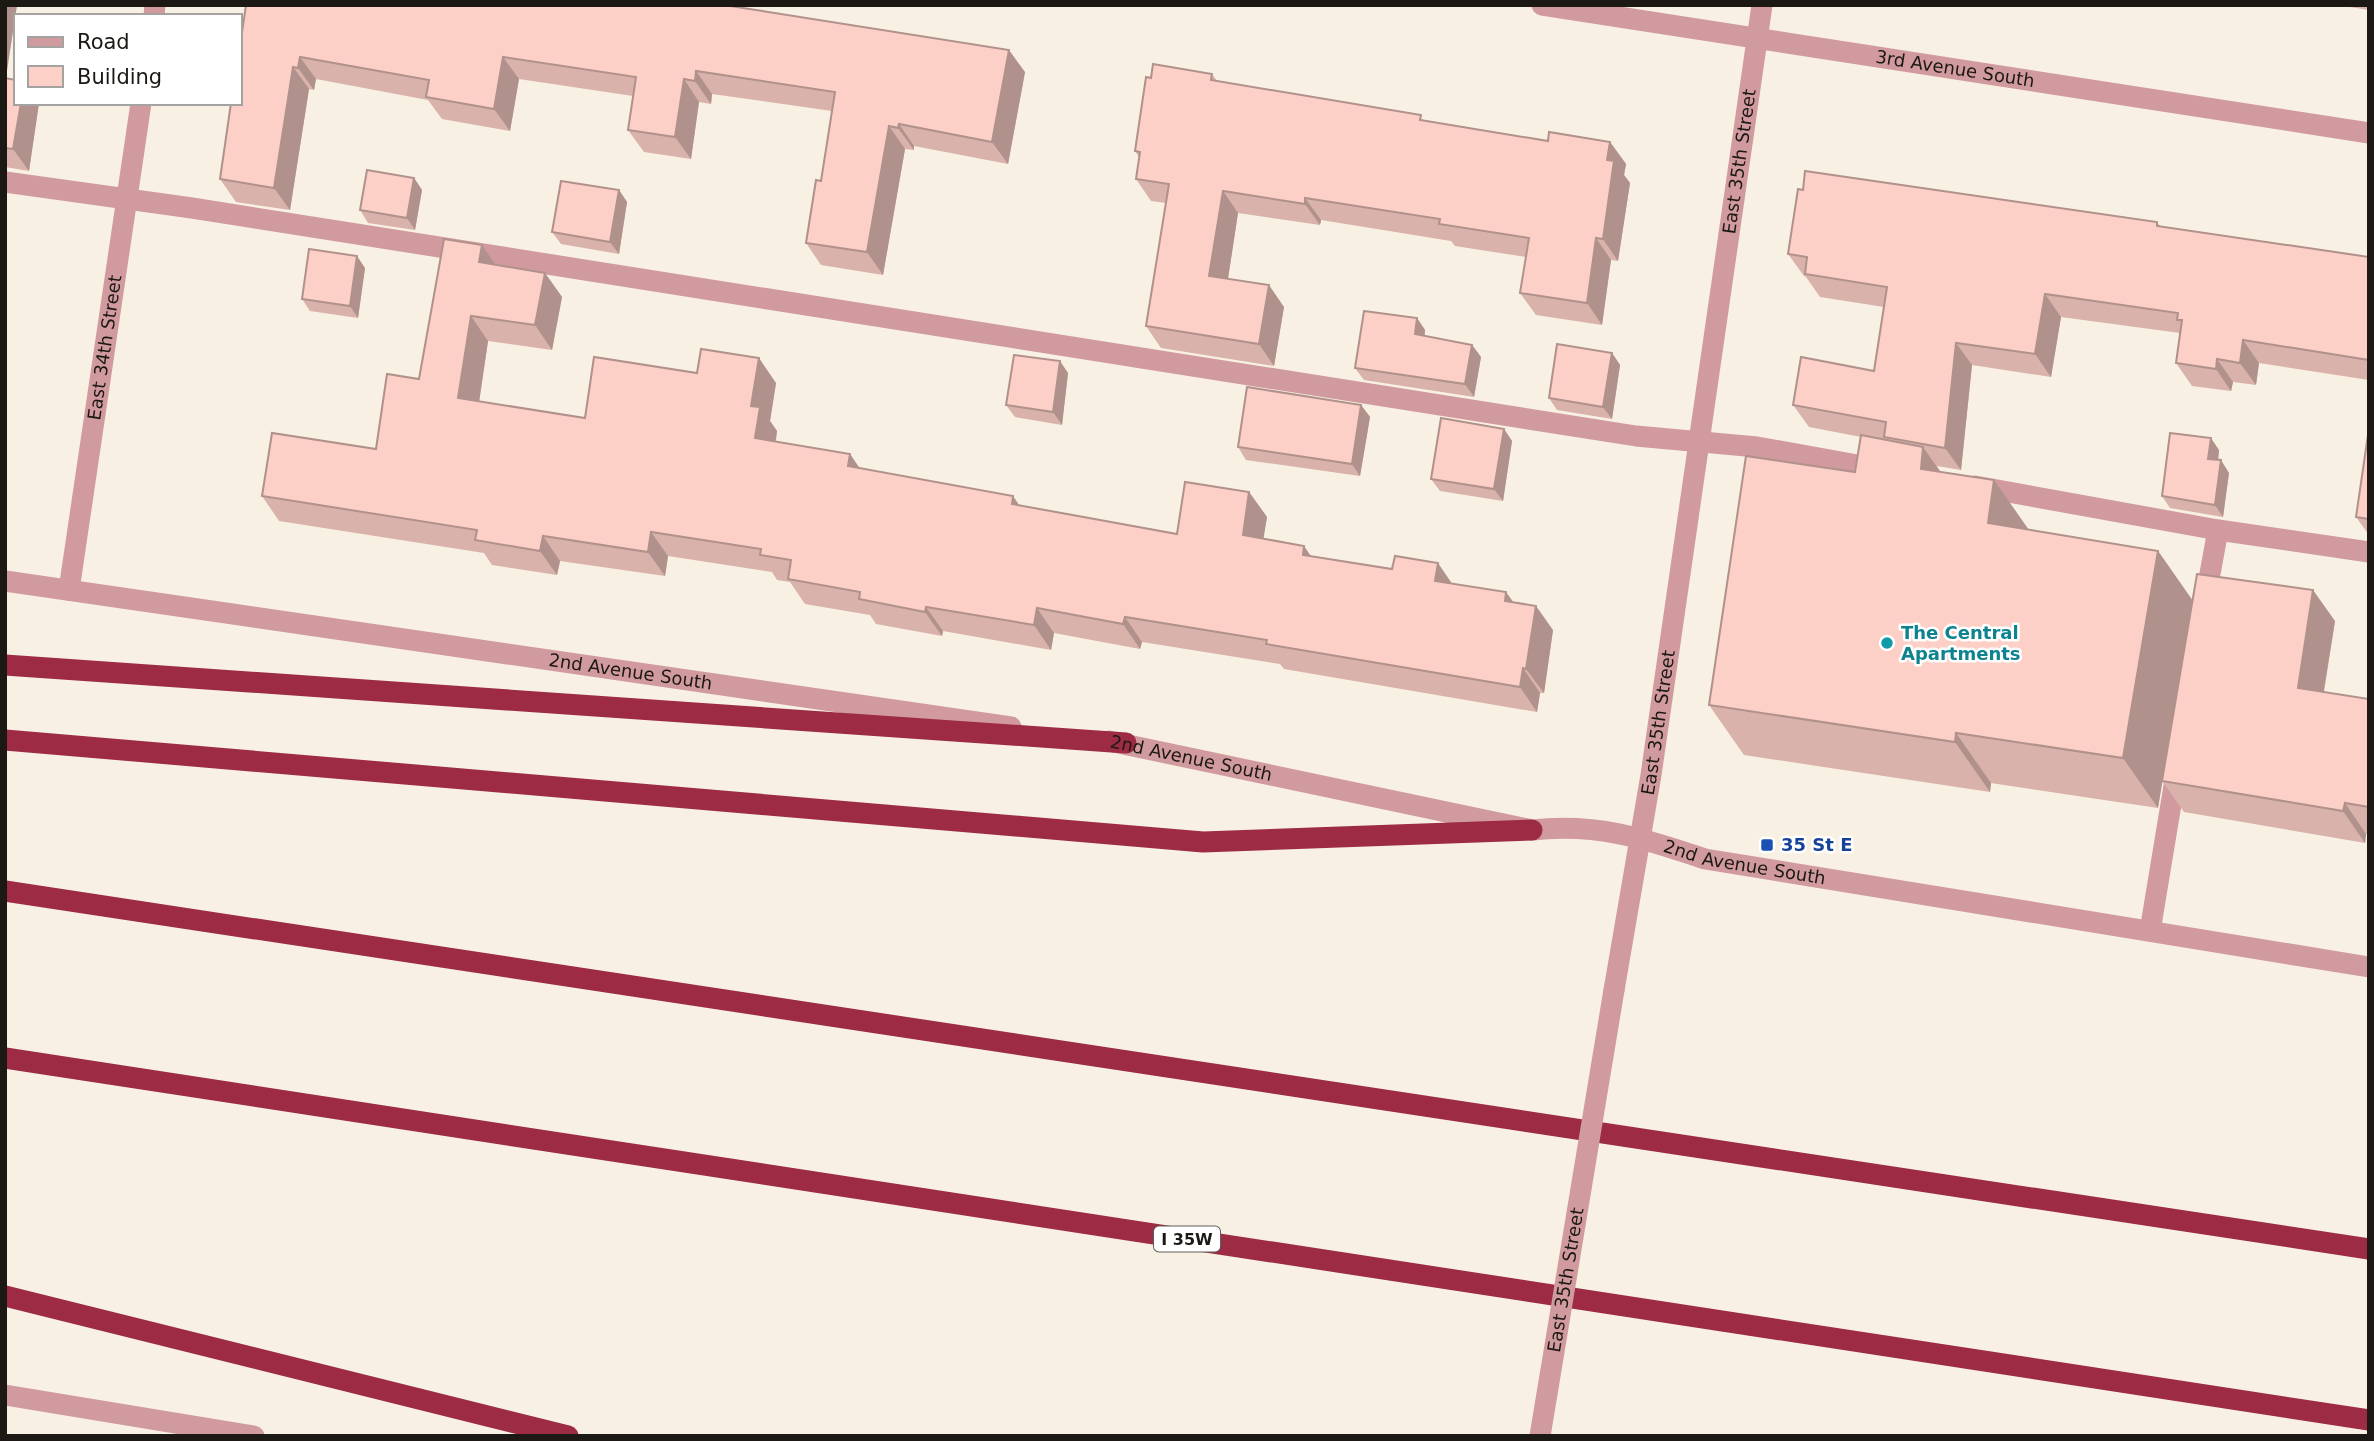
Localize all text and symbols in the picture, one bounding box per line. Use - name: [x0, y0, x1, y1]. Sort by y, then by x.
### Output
- legend: [14, 14, 242, 105]
- text: Road: [77, 30, 130, 54]
- street label: 3rd Avenue South: [1874, 46, 2036, 91]
- text: Building: [77, 65, 162, 89]
- street label: East 35th Street: [1718, 87, 1760, 235]
- street label: East 34th Street: [83, 274, 125, 422]
- place label: The Central Apartments: [1901, 622, 2021, 664]
- marker: The Central Apartments: [1879, 635, 1895, 651]
- street label: 2nd Avenue South: [547, 649, 714, 694]
- street label: East 35th Street: [1637, 649, 1679, 797]
- street label: 2nd Avenue South: [1108, 731, 1274, 785]
- place label: 35 St E: [1781, 834, 1852, 855]
- street label: 2nd Avenue South: [1661, 835, 1827, 888]
- marker: 35 St E: [1759, 837, 1775, 853]
- street label: East 35th Street: [1543, 1206, 1588, 1354]
- road number: I 35W: [1154, 1226, 1220, 1252]

